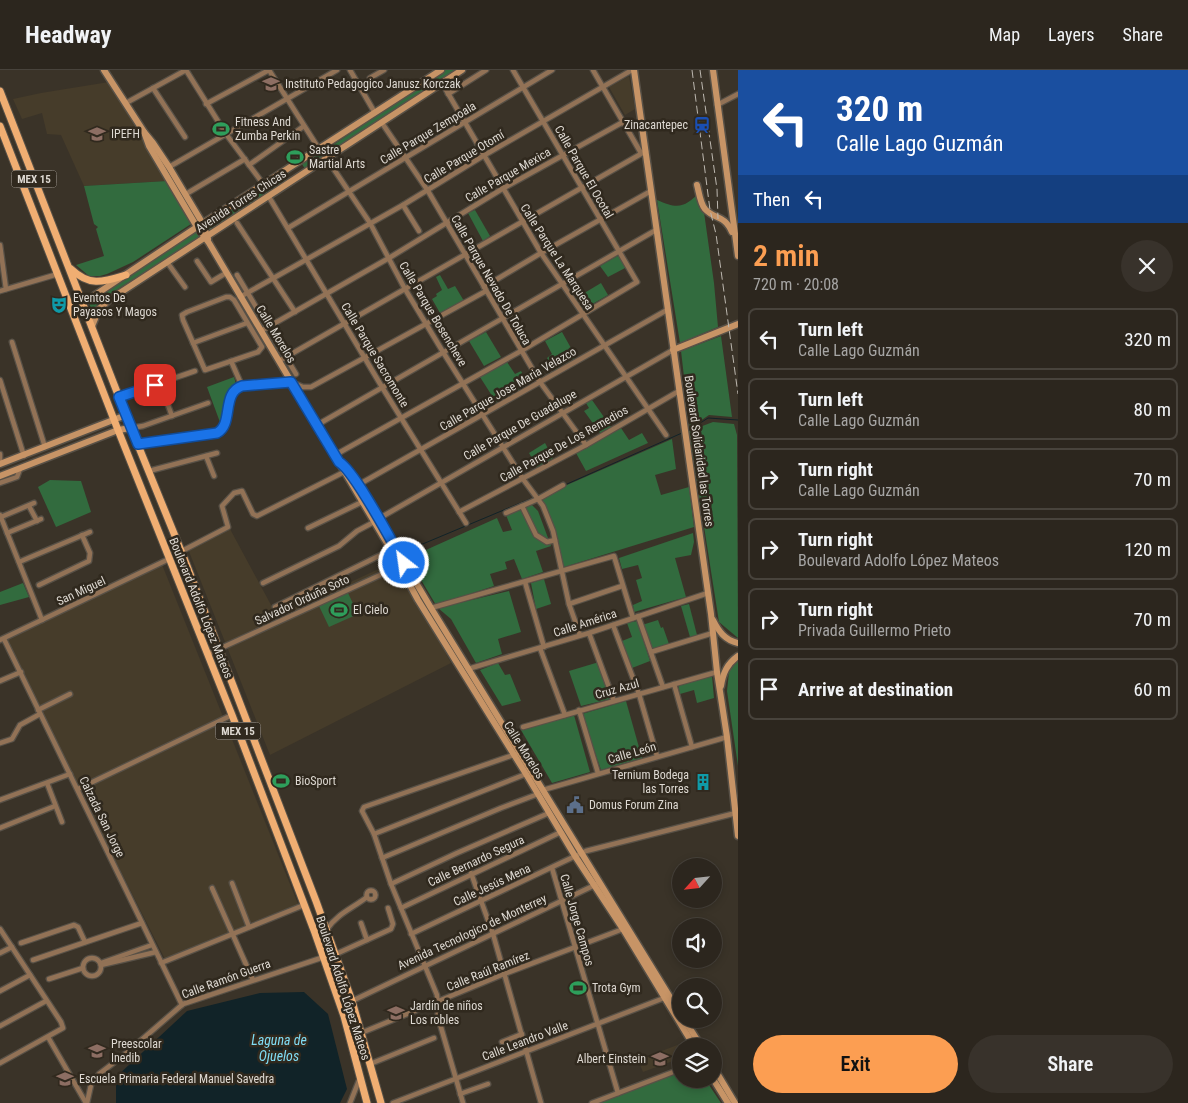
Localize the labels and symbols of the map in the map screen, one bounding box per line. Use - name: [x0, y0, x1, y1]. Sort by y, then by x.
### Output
- school or university icon: Instituto Pedagogico Janusz Korczak: [261, 74, 281, 94]
- place label: Instituto Pedagogico Janusz Korczak: [285, 77, 461, 91]
- street label: Calle Parque Zempoala: [377, 99, 479, 167]
- place label: Fitness And Zumba Perkin: [235, 115, 300, 143]
- station icon: Zinacantepec: [692, 115, 712, 135]
- place label: Zinacantepec: [624, 118, 688, 132]
- sports icon: Fitness And Zumba Perkin: [211, 119, 231, 139]
- street label: Calle Parque El Ocotal: [552, 123, 616, 221]
- school or university icon: IPEFH: [87, 124, 107, 144]
- place label: IPEFH: [111, 127, 140, 141]
- street label: Calle Parque Otomí: [421, 127, 508, 186]
- place label: Sastre Martial Arts: [309, 143, 365, 171]
- street label: Calle Parque Mexica: [463, 145, 554, 205]
- sports icon: Sastre Martial Arts: [285, 147, 305, 167]
- street label: Avenida Torres Chicas: [193, 167, 289, 235]
- road number: MEX 15: [12, 170, 56, 188]
- street label: Calle Parque La Marquesa: [517, 201, 597, 313]
- street label: Calle Parque Nevado De Toluca: [448, 213, 534, 348]
- street label: Calle Parque Bosencheve: [396, 259, 470, 369]
- place label: Eventos De Payasos Y Magos: [73, 291, 157, 319]
- theatre icon: Eventos De Payasos Y Magos: [49, 295, 69, 315]
- street label: Calle Parque Sacromonte: [338, 300, 412, 410]
- street label: Calle Morelos: [253, 303, 299, 365]
- street label: Calle Parque Jose Maria Velazco: [437, 344, 579, 434]
- pin: [134, 364, 176, 406]
- street label: Boulevard Solidaridad las Torres: [681, 375, 717, 527]
- street label: Calle Parque De Guadalupe: [461, 387, 579, 463]
- street label: Calle Parque De Los Remedios: [497, 403, 631, 485]
- street label: Boulevard Adolfo López Mateos: [166, 535, 236, 681]
- position arrow: [377, 536, 429, 588]
- street label: Salvador Orduña Soto: [253, 572, 351, 628]
- street label: San Miguel: [54, 574, 108, 608]
- sports icon: El Cielo: [329, 600, 349, 620]
- place label: El Cielo: [353, 603, 388, 617]
- street label: Calle América: [552, 606, 619, 640]
- street label: Cruz Azul: [593, 676, 641, 702]
- street label: Calle Morelos: [501, 719, 547, 781]
- road number: MEX 15: [216, 722, 260, 739]
- street label: Calle León: [606, 739, 658, 767]
- place label: Ternium Bodega las Torres: [612, 768, 689, 796]
- sports icon: BioSport: [271, 771, 291, 791]
- building icon: Ternium Bodega las Torres: [693, 772, 713, 792]
- street label: Calzada San Jorge: [76, 774, 128, 860]
- place label: BioSport: [295, 774, 336, 788]
- public building icon: Domus Forum Zina: [565, 795, 585, 815]
- place label: Domus Forum Zina: [589, 798, 679, 812]
- street label: Calle Bernardo Segura: [426, 832, 527, 889]
- north arrow: [672, 858, 722, 908]
- street label: Calle Jesús Mena: [451, 861, 533, 909]
- street label: Calle Jorge Campos: [557, 872, 597, 968]
- street label: Avenida Tecnologico de Monterrey: [395, 891, 549, 973]
- street label: Boulevard Adolfo López Mateos: [313, 914, 373, 1062]
- street label: Calle Raúl Ramírez: [444, 948, 532, 994]
- street label: Calle Ramón Guerra: [180, 956, 273, 1002]
- sports icon: Trota Gym: [568, 978, 588, 998]
- place label: Trota Gym: [592, 981, 641, 995]
- place label: Jardín de niños Los robles: [410, 999, 483, 1027]
- school or university icon: Jardín de niños Los robles: [386, 1003, 406, 1023]
- street label: Calle Leandro Valle: [480, 1018, 570, 1064]
- water label: Laguna de Ojuelos: [251, 1032, 307, 1064]
- place label: Preescolar Inedib: [111, 1037, 162, 1065]
- school or university icon: Preescolar Inedib: [87, 1041, 107, 1061]
- school or university icon: Albert Einstein: [650, 1049, 670, 1069]
- place label: Albert Einstein: [577, 1052, 646, 1066]
- school or university icon: Escuela Primaria Federal Manuel Savedra: [55, 1069, 75, 1089]
- place label: Escuela Primaria Federal Manuel Savedra: [79, 1072, 274, 1086]

